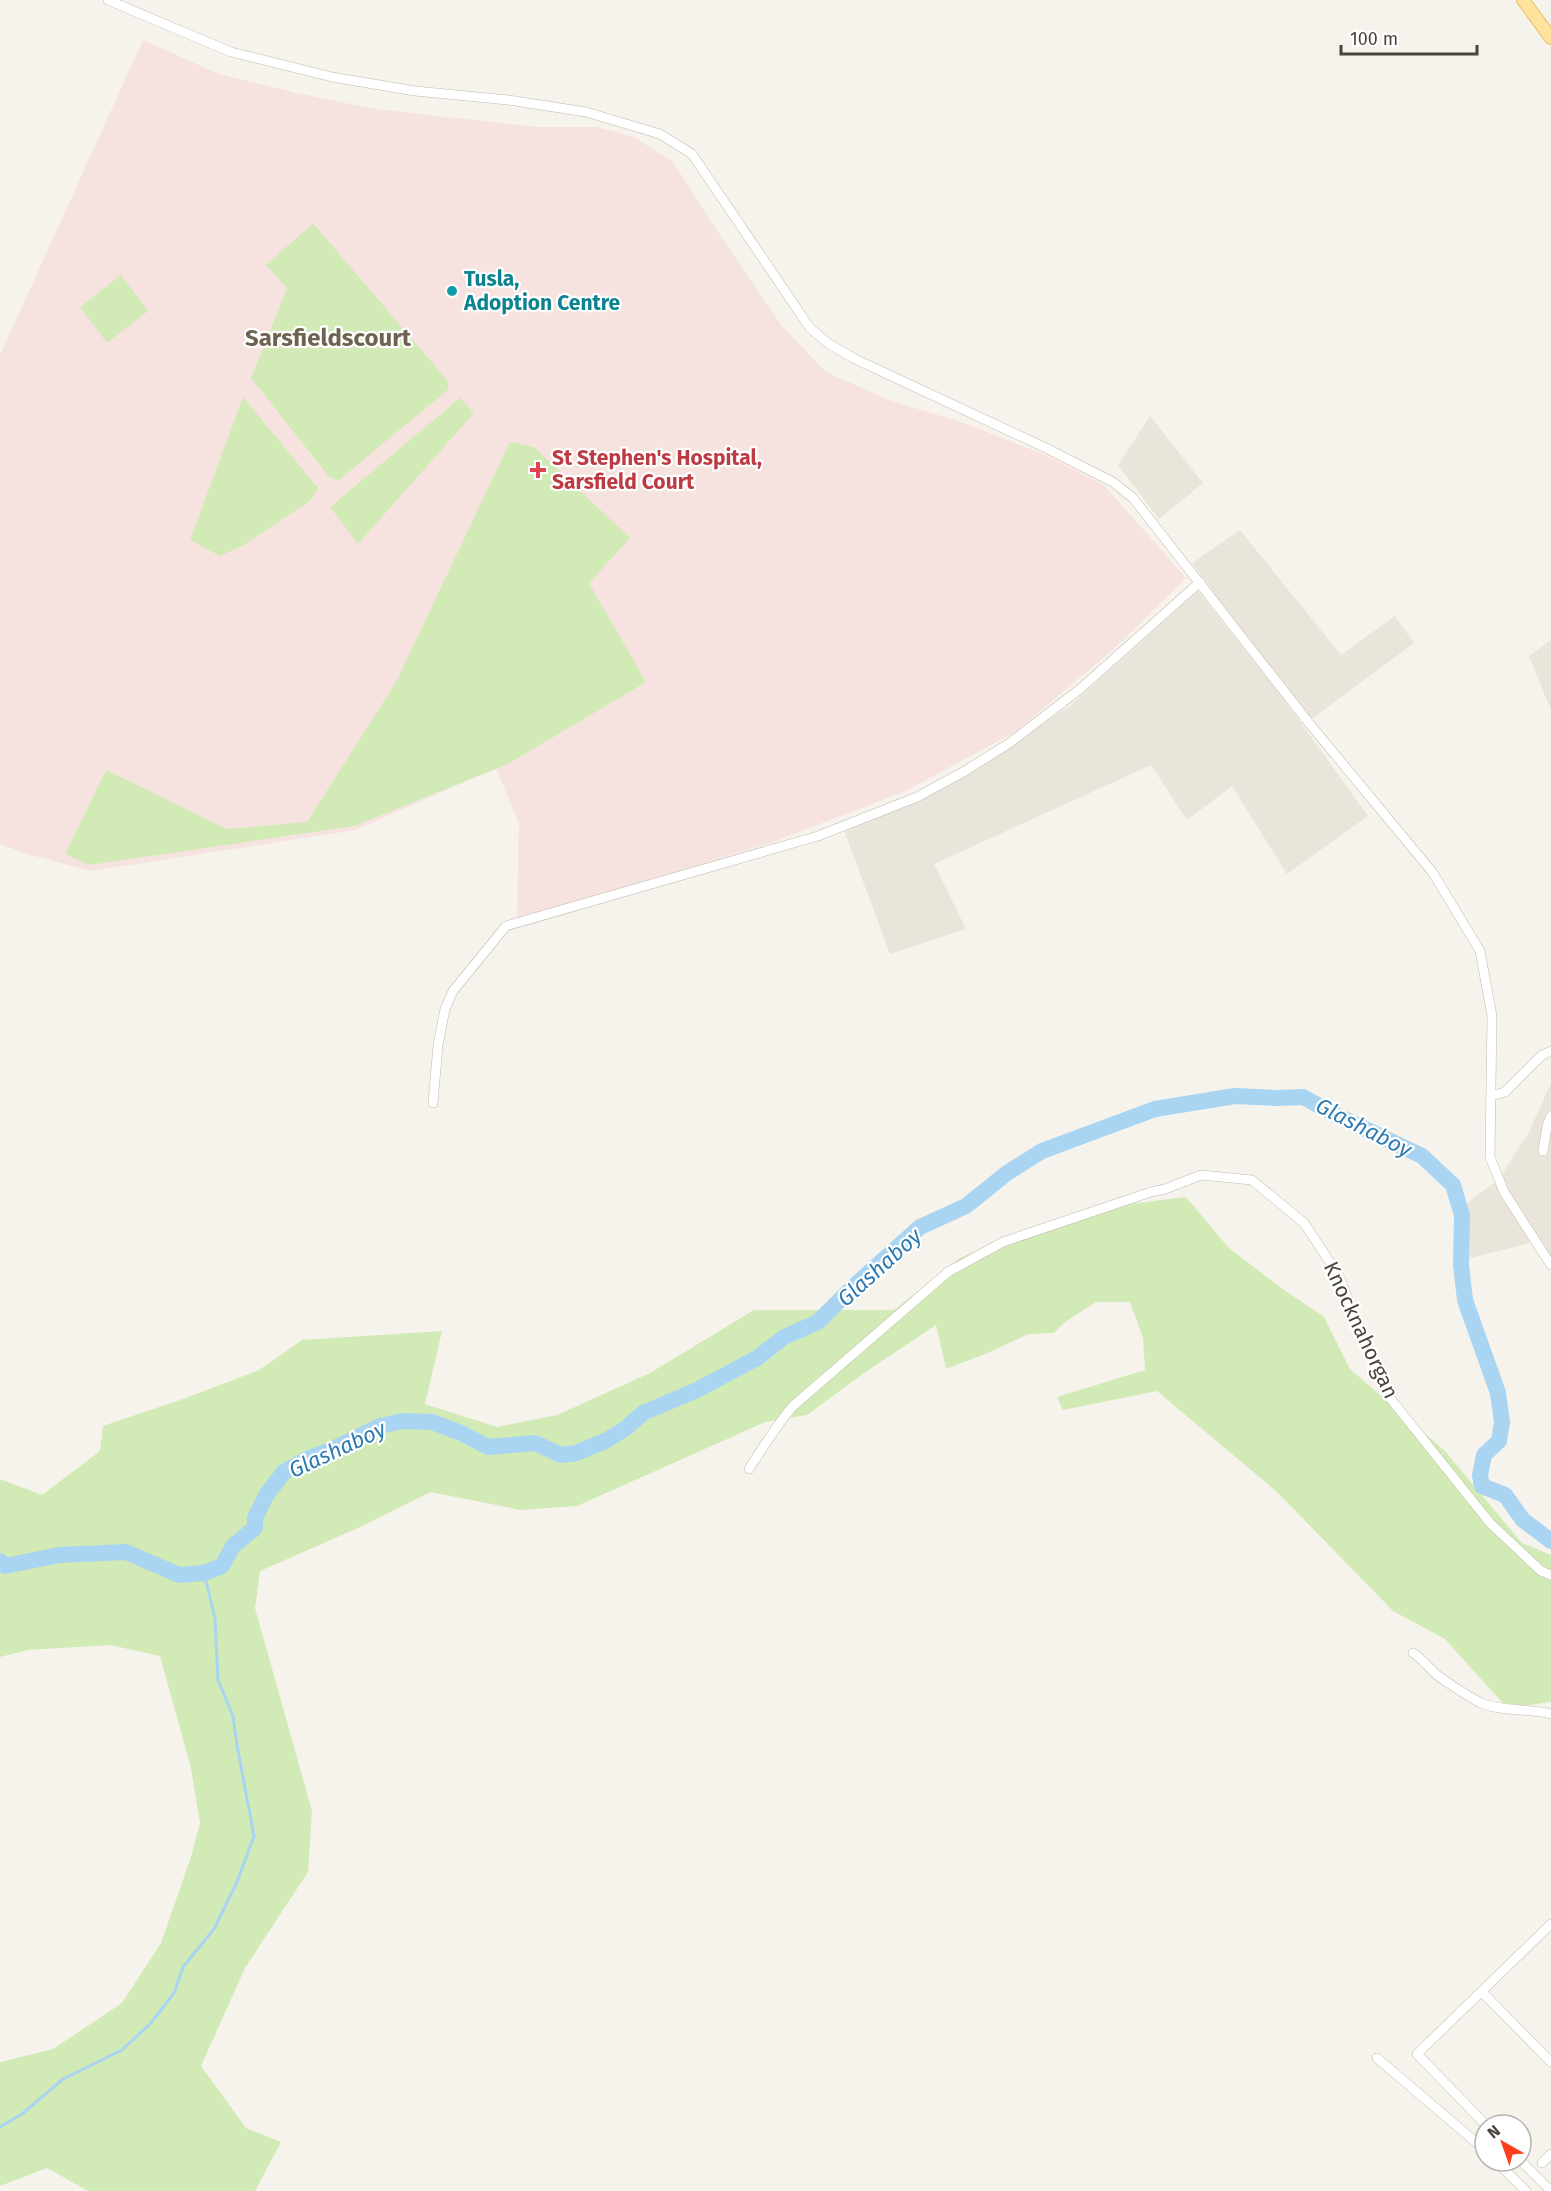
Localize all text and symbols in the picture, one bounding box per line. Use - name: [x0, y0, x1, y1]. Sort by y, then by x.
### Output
- scale bar: [1341, 18, 1478, 56]
- text: 100 m: [1350, 28, 1398, 50]
- place label: Tusla, Adoption Centre: [463, 266, 620, 316]
- marker: Tusla, Adoption Centre: [445, 284, 459, 298]
- district label: Sarsfieldscourt: [245, 324, 412, 352]
- place label: St Stephen's Hospital, Sarsfield Court: [552, 445, 762, 495]
- marker: St Stephen's Hospital, Sarsfield Court: [529, 461, 547, 479]
- water label: Glashaboy: [1311, 1092, 1417, 1164]
- water label: Glashaboy: [832, 1222, 928, 1312]
- street label: Knocknahorgan: [1318, 1257, 1404, 1403]
- water label: Glashaboy: [284, 1415, 391, 1484]
- north arrow: [1473, 2113, 1533, 2173]
- text: N: [1484, 2121, 1504, 2143]

